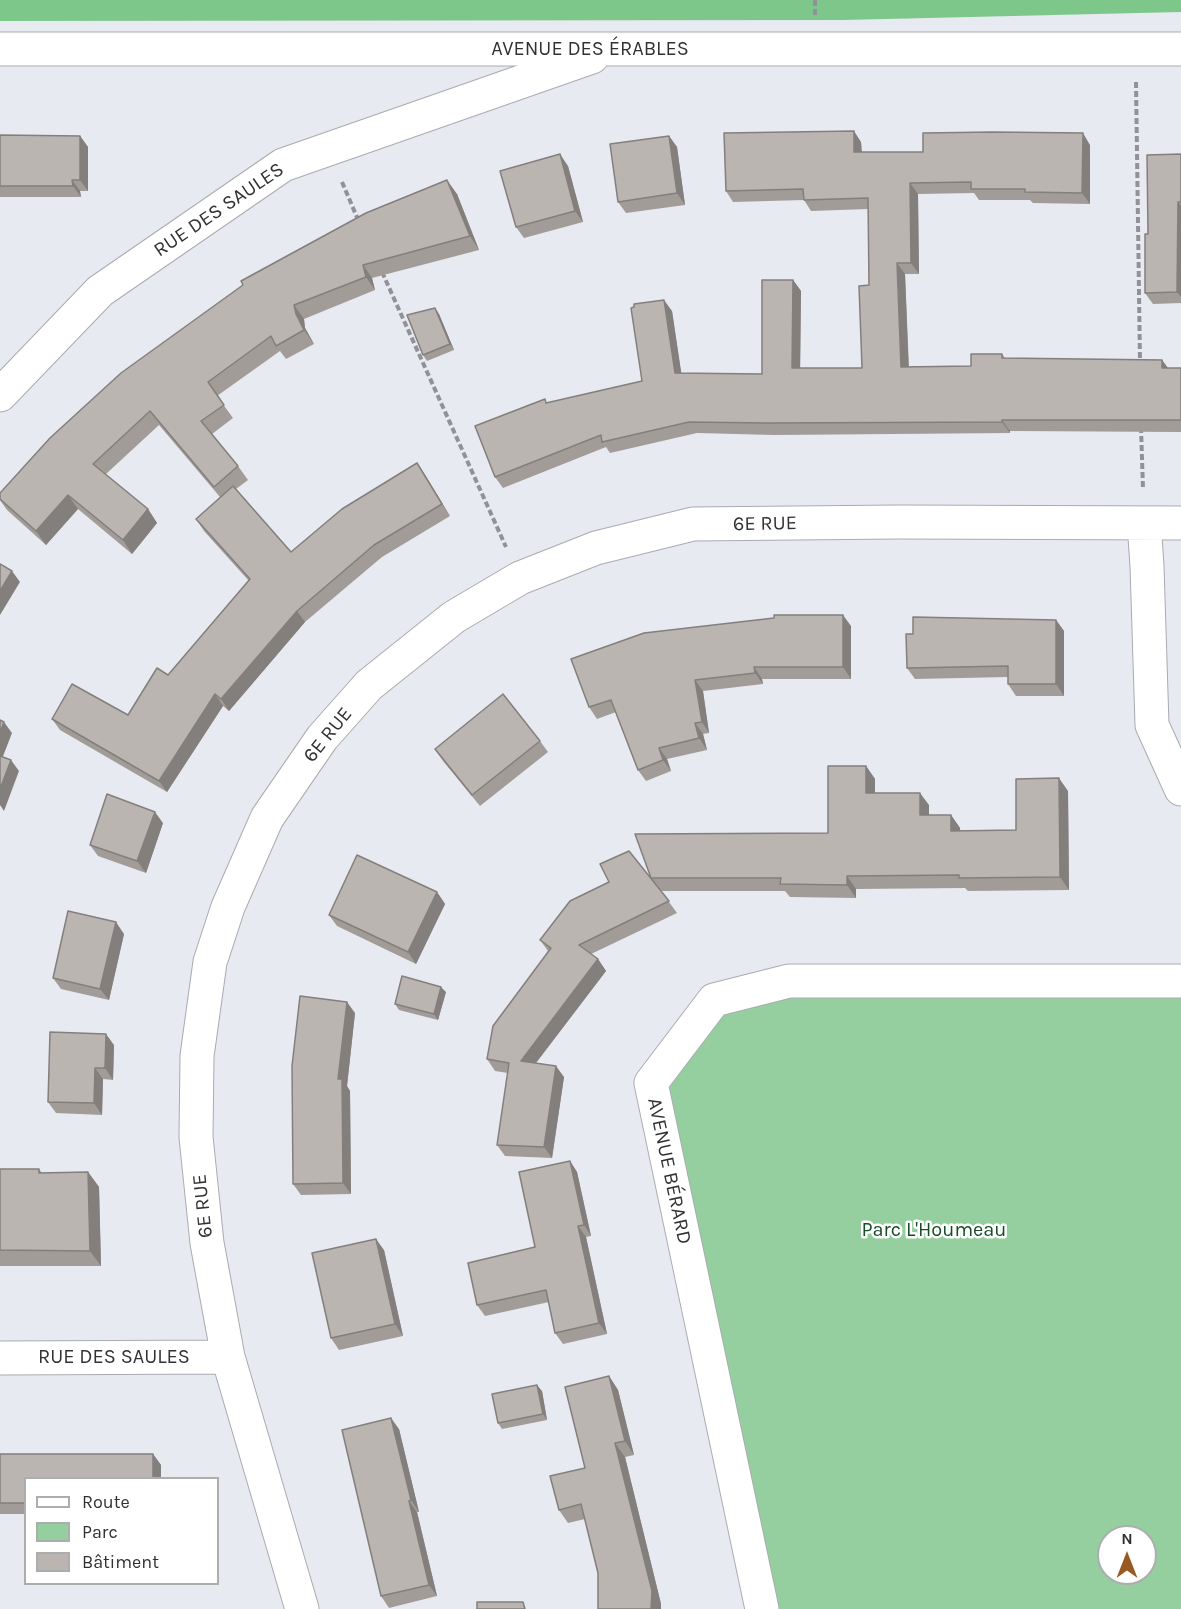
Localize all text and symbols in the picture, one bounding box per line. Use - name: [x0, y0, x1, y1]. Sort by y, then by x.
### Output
- street label: AVENUE DES ÉRABLES: [491, 37, 689, 61]
- street label: RUE DES SAULES: [149, 158, 289, 262]
- street label: 6E RUE: [733, 511, 797, 537]
- street label: 6E RUE: [299, 703, 357, 767]
- street label: AVENUE BÉRARD: [642, 1096, 696, 1246]
- street label: 6E RUE: [188, 1173, 218, 1239]
- park label: Parc L'Houmeau: [862, 1218, 1006, 1242]
- street label: RUE DES SAULES: [38, 1345, 190, 1369]
- legend: [24, 1477, 219, 1585]
- text: Route: [82, 1491, 130, 1513]
- text: Parc: [82, 1521, 118, 1543]
- north arrow: [1097, 1525, 1157, 1585]
- text: N: [1121, 1529, 1133, 1548]
- text: Bâtiment: [82, 1551, 159, 1573]

